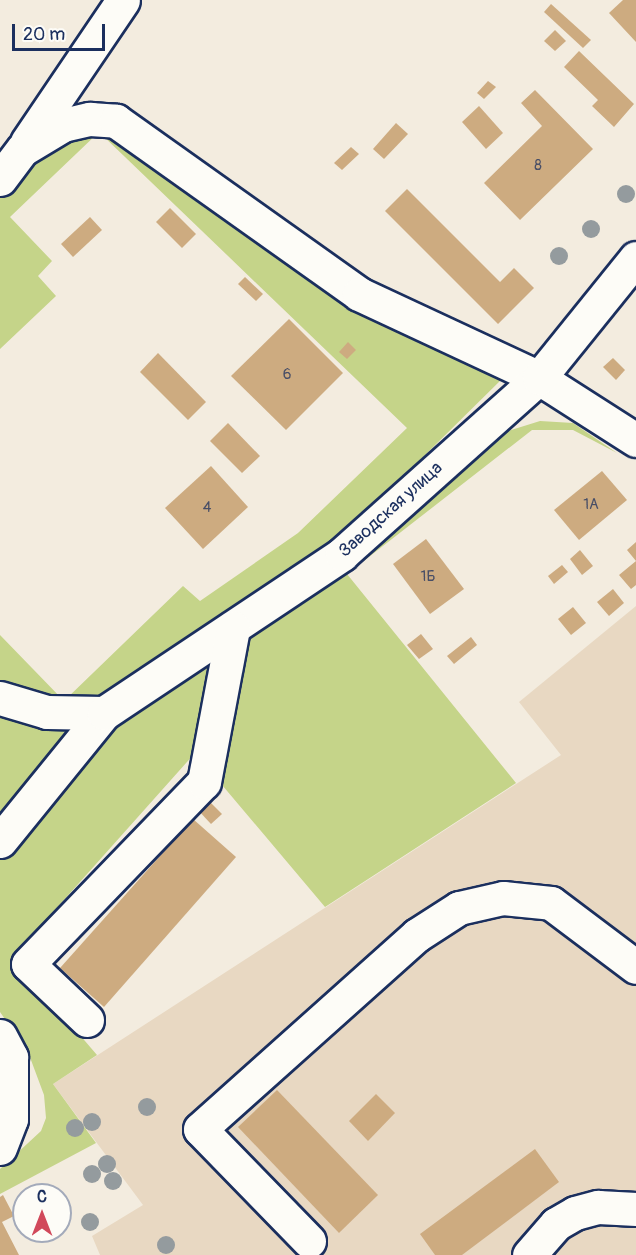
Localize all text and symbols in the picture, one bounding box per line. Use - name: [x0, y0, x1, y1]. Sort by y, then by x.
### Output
- scale bar: [15, 12, 108, 50]
- text: 20 m: [23, 23, 65, 46]
- house number: 8: [534, 157, 542, 175]
- house number: 6: [283, 366, 291, 384]
- street label: Заводская улица: [335, 458, 447, 562]
- house number: 1А: [583, 496, 599, 514]
- house number: 4: [203, 499, 211, 517]
- house number: 1Б: [421, 568, 435, 586]
- north arrow: [12, 1183, 72, 1243]
- text: С: [37, 1187, 47, 1207]

